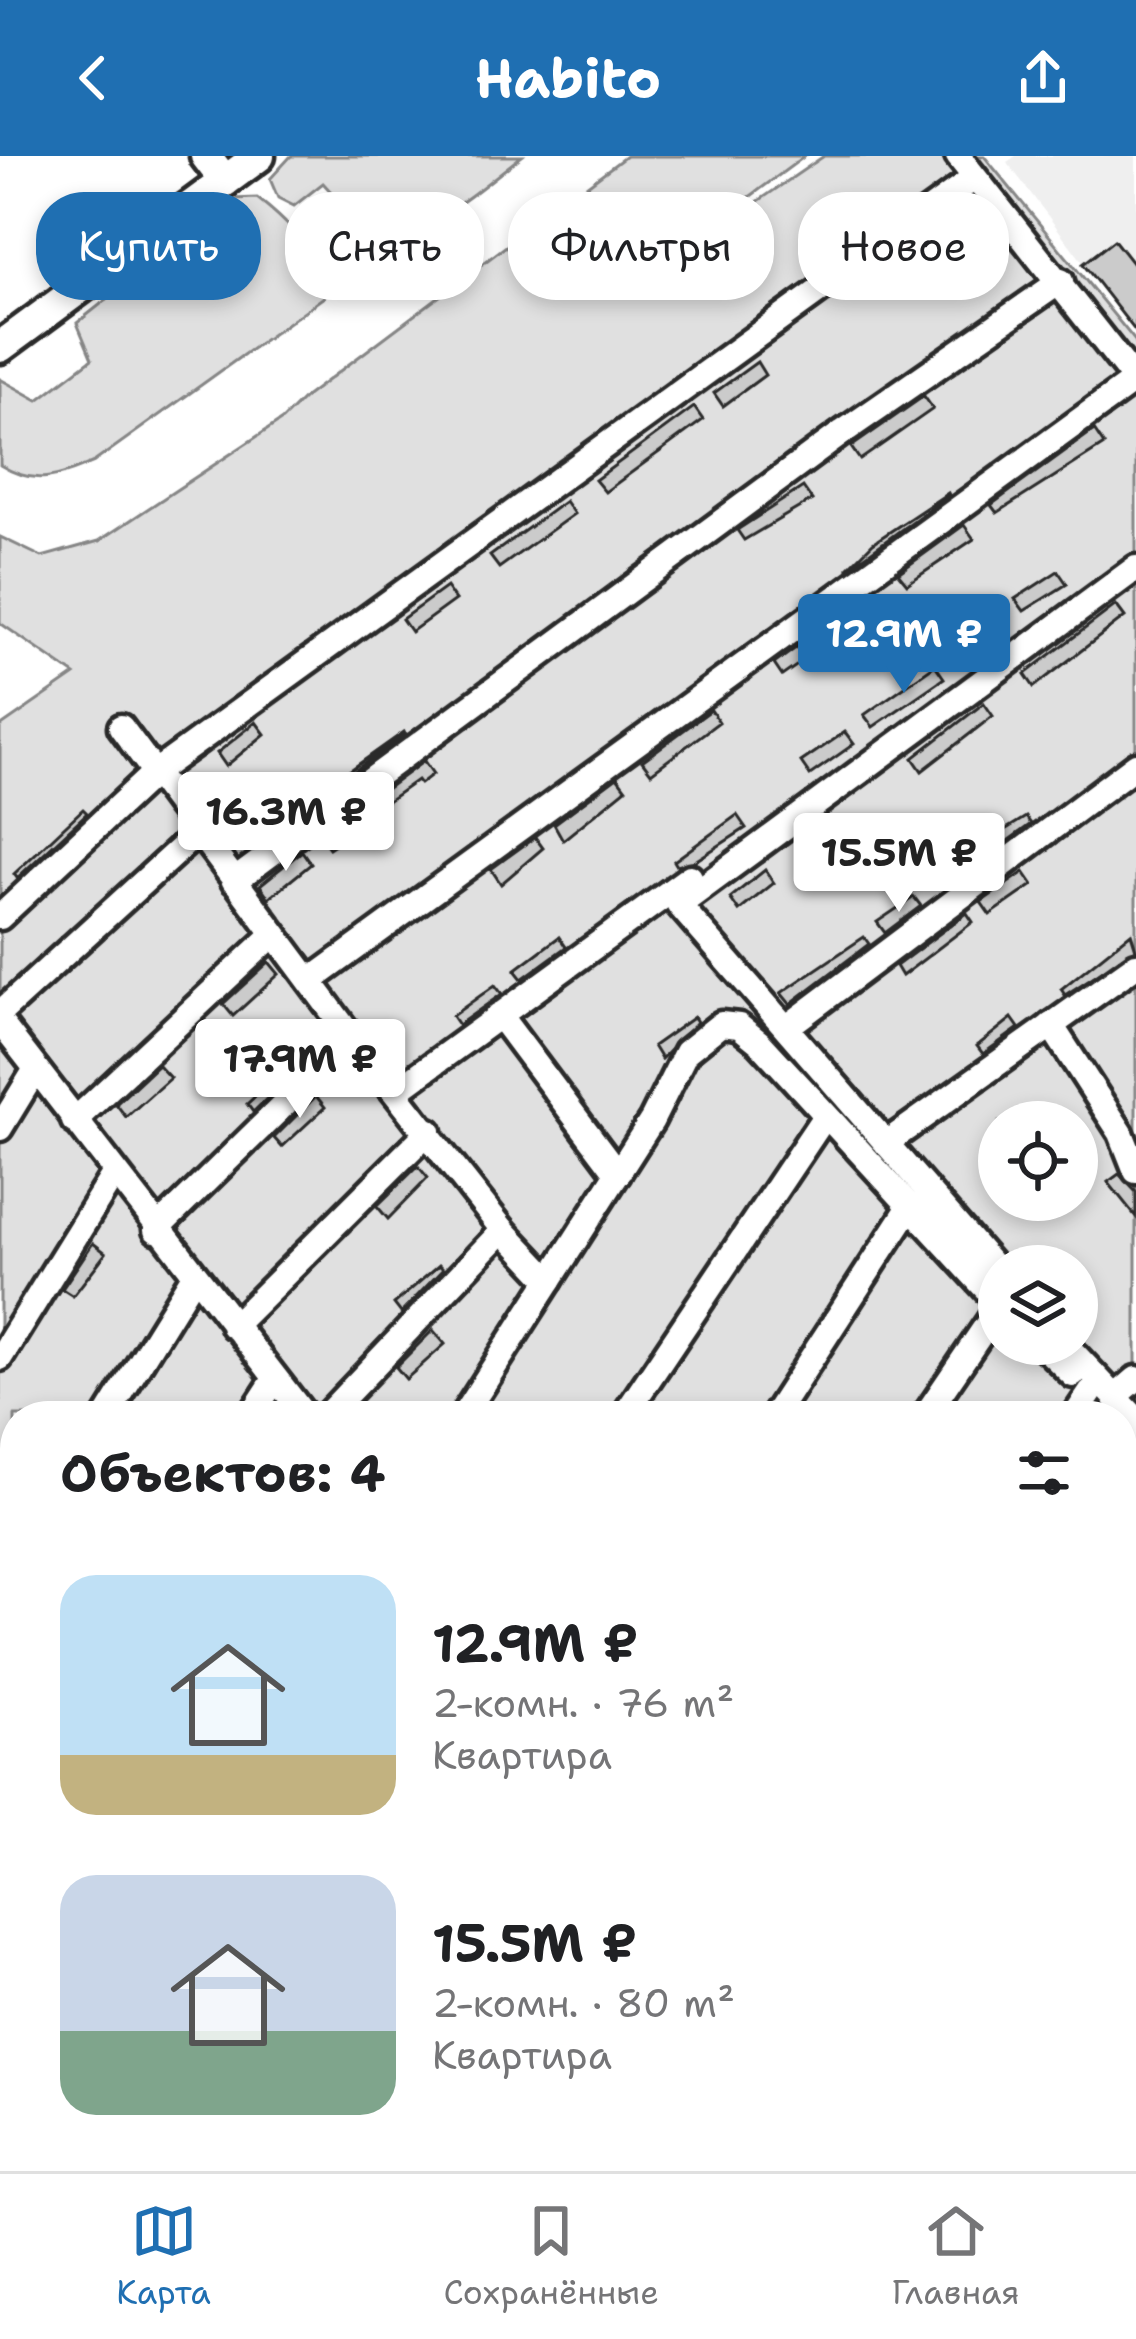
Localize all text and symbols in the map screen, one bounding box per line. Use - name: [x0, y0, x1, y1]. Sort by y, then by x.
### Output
- text: Habito: [475, 42, 661, 114]
- icon: back: [60, 45, 126, 111]
- icon: share: [1010, 45, 1076, 111]
- chip: Купить: [36, 192, 261, 300]
- chip: Снять: [285, 192, 484, 300]
- chip: Фильтры: [508, 192, 774, 300]
- chip: Новое: [798, 192, 1009, 300]
- pin: 12.9M ₽: [793, 594, 1015, 696]
- text: 12.9M ₽: [825, 607, 983, 659]
- pin: 16.3M ₽: [175, 772, 397, 874]
- text: 16.3M ₽: [205, 785, 367, 837]
- pin: 15.5M ₽: [788, 813, 1010, 915]
- text: 15.5M ₽: [821, 826, 977, 878]
- pin: 17.9M ₽: [189, 1019, 411, 1121]
- text: 17.9M ₽: [222, 1032, 378, 1084]
- map controls: [978, 1101, 1098, 1365]
- button: locate: [978, 1101, 1098, 1221]
- button: layers: [978, 1245, 1098, 1365]
- text: Объектов: 4: [60, 1439, 386, 1507]
- icon: filters: [1011, 1440, 1077, 1506]
- text: 12.9M ₽: [432, 1609, 638, 1677]
- icon: home: [156, 1623, 300, 1767]
- text: 2-комн. · 76 m²: [432, 1677, 734, 1729]
- text: Квартира: [432, 1729, 612, 1781]
- text: 15.5M ₽: [432, 1909, 637, 1977]
- icon: home: [156, 1923, 300, 2067]
- text: 2-комн. · 80 m²: [432, 1977, 735, 2029]
- text: Квартира: [432, 2029, 612, 2081]
- tab: Карта: [116, 2198, 211, 2315]
- tab: Сохранённые: [443, 2198, 659, 2315]
- tab: Главная: [892, 2198, 1020, 2315]

